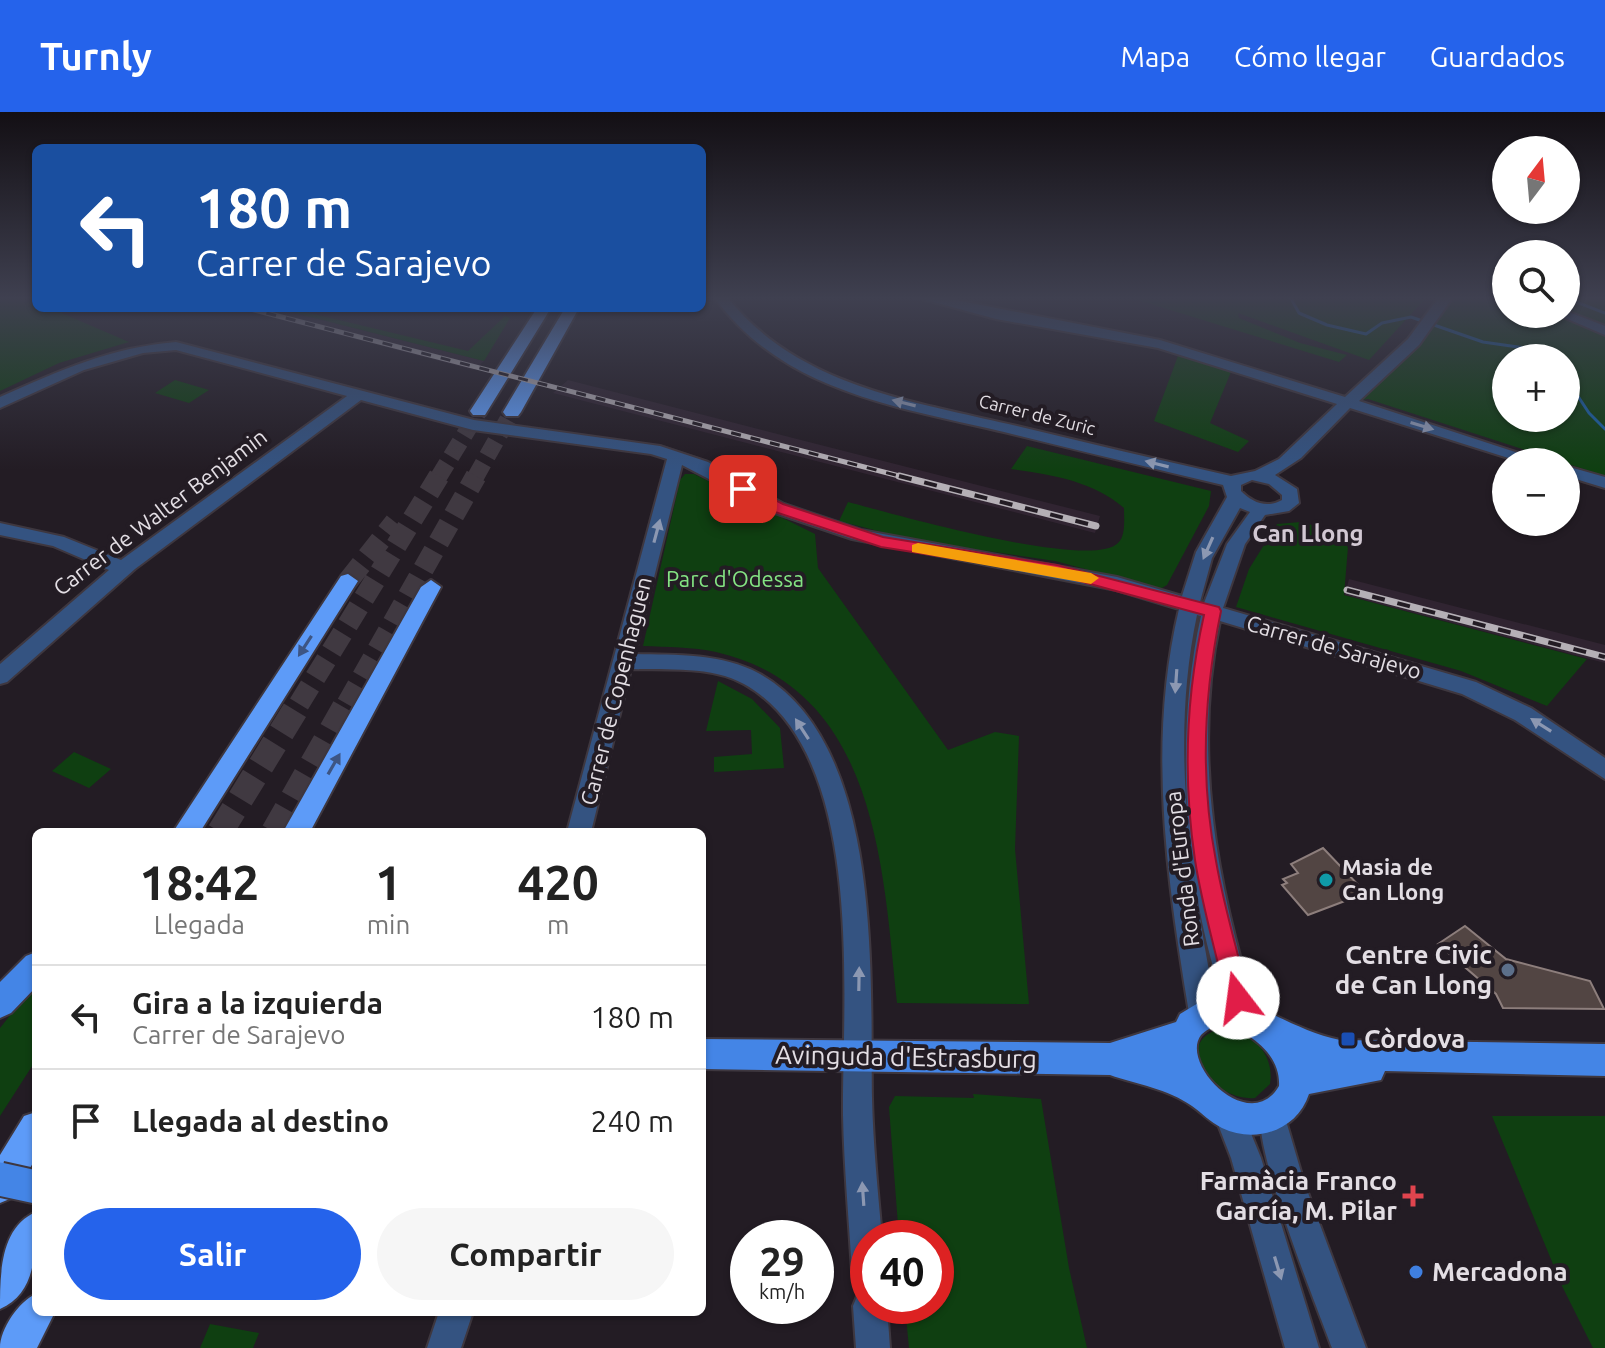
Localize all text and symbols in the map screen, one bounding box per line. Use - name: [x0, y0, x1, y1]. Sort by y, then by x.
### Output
- text: Turnly: [40, 35, 152, 77]
- text: Mapa: [1121, 41, 1190, 72]
- text: Cómo llegar: [1234, 41, 1386, 72]
- text: Guardados: [1430, 41, 1565, 72]
- north arrow: [1492, 136, 1580, 224]
- map controls: [1492, 136, 1580, 536]
- icon: left: [64, 176, 168, 280]
- text: 180 m: [196, 176, 352, 239]
- button: search: [1492, 240, 1580, 328]
- text: Carrer de Sarajevo: [196, 242, 492, 283]
- button: +: [1492, 344, 1580, 432]
- street label: Carrer de Zuric: [977, 390, 1098, 438]
- one-way arrow: [891, 397, 916, 409]
- one-way arrow: [1410, 420, 1434, 432]
- street label: Carrer de Walter Benjamin: [48, 423, 271, 600]
- button: −: [1492, 448, 1580, 536]
- pin: [709, 455, 777, 523]
- one-way arrow: [1144, 458, 1169, 470]
- icon: arrive: [721, 467, 765, 511]
- one-way arrow: [651, 519, 663, 544]
- district label: Can Llong: [1252, 520, 1364, 547]
- one-way arrow: [1201, 537, 1215, 560]
- park label: Parc d'Odessa: [666, 566, 804, 591]
- street label: Carrer de Copenhaguen: [575, 574, 656, 808]
- street label: Carrer de Sarajevo: [1244, 610, 1424, 683]
- one-way arrow: [298, 635, 313, 657]
- one-way arrow: [1169, 669, 1182, 694]
- one-way arrow: [795, 718, 810, 739]
- one-way arrow: [1530, 719, 1552, 733]
- one-way arrow: [327, 753, 341, 775]
- street label: Ronda d'Europa: [1160, 790, 1203, 948]
- place label: Masia de Can Llong: [1342, 854, 1444, 904]
- text: 18:42: [139, 855, 259, 909]
- text: 1: [375, 855, 402, 909]
- text: 420: [518, 855, 599, 909]
- marker: Masia de Can Llong: [1317, 871, 1335, 889]
- text: Llegada: [154, 910, 245, 939]
- text: min: [367, 910, 410, 939]
- text: m: [547, 910, 569, 939]
- place label: Centre Civic de Can Llong: [1335, 940, 1492, 999]
- position arrow: [1196, 956, 1280, 1040]
- marker: Centre Civic de Can Llong: [1499, 961, 1517, 979]
- one-way arrow: [852, 966, 865, 991]
- text: Gira a la izquierda: [132, 986, 383, 1020]
- icon: left: [64, 995, 108, 1039]
- text: 180 m: [590, 1000, 674, 1034]
- text: Carrer de Sarajevo: [132, 1020, 345, 1049]
- place label: Còrdova: [1364, 1024, 1465, 1053]
- marker: Còrdova: [1339, 1030, 1357, 1048]
- street label: Avinguda d'Estrasburg: [775, 1040, 1037, 1073]
- icon: arrive: [64, 1099, 108, 1143]
- text: Llegada al destino: [132, 1104, 389, 1138]
- text: 240 m: [590, 1104, 674, 1138]
- place label: Farmàcia Franco García, M. Pilar: [1200, 1166, 1397, 1225]
- one-way arrow: [856, 1181, 869, 1206]
- marker: Farmàcia Franco García, M. Pilar: [1404, 1187, 1422, 1205]
- button: Salir: [64, 1208, 361, 1300]
- button: Compartir: [377, 1208, 674, 1300]
- speed limit sign: 40: [850, 1220, 954, 1324]
- text: 29: [759, 1239, 805, 1284]
- one-way arrow: [1272, 1257, 1285, 1281]
- place label: Mercadona: [1432, 1257, 1568, 1286]
- marker: Mercadona: [1407, 1263, 1425, 1281]
- text: km/h: [759, 1280, 805, 1303]

